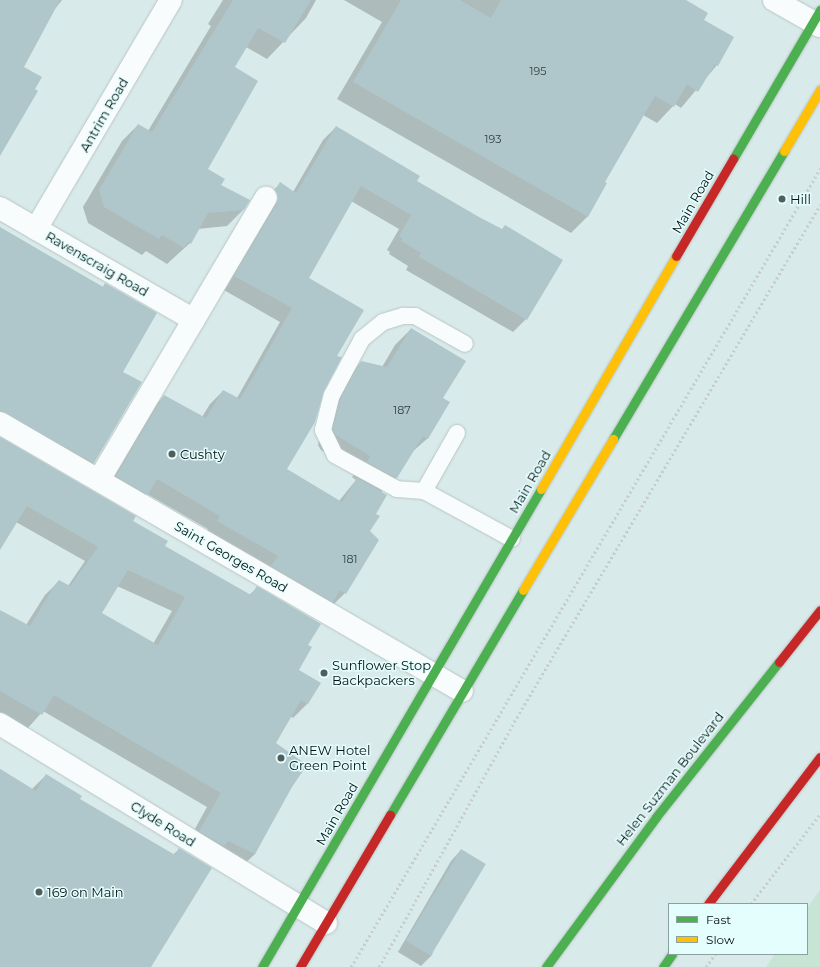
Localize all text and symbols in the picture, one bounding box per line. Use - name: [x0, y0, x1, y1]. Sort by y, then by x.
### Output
- house number: 195: [530, 64, 546, 78]
- street label: Antrim Road: [76, 75, 132, 155]
- house number: 193: [485, 132, 501, 146]
- street label: Main Road: [669, 168, 717, 236]
- place label: Hill: [790, 191, 811, 207]
- marker: Hill: [777, 194, 787, 204]
- street label: Ravenscraig Road: [43, 228, 151, 300]
- house number: 187: [393, 403, 411, 417]
- place label: Cushty: [180, 446, 225, 462]
- street label: Main Road: [506, 448, 554, 516]
- marker: Cushty: [167, 449, 177, 459]
- street label: Saint Georges Road: [172, 518, 290, 596]
- house number: 181: [343, 552, 357, 566]
- place label: Sunflower Stop Backpackers: [332, 658, 431, 689]
- marker: Sunflower Stop Backpackers: [319, 668, 329, 678]
- street label: Helen Suzman Boulevard: [613, 709, 727, 849]
- place label: ANEW Hotel Green Point: [289, 743, 370, 774]
- marker: ANEW Hotel Green Point: [276, 753, 286, 763]
- street label: Main Road: [313, 780, 361, 848]
- street label: Clyde Road: [128, 798, 198, 850]
- place label: 169 on Main: [47, 884, 124, 900]
- marker: 169 on Main: [34, 887, 44, 897]
- legend: [668, 903, 808, 955]
- text: Fast: [706, 912, 731, 927]
- text: Slow: [706, 932, 735, 947]

